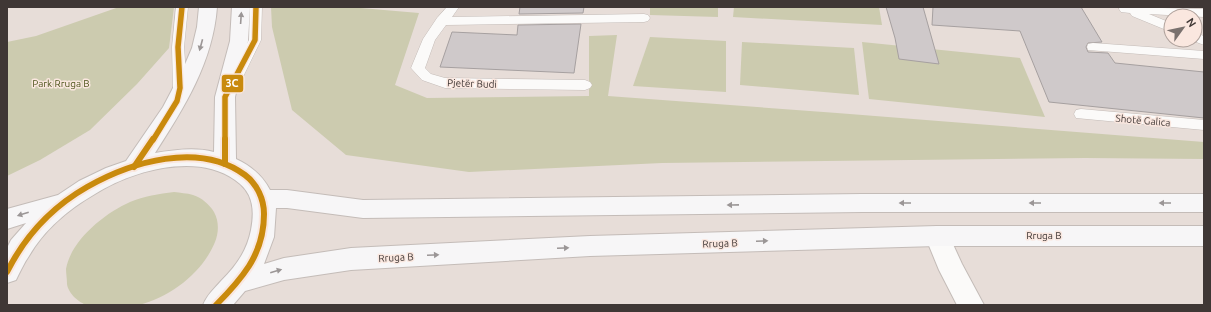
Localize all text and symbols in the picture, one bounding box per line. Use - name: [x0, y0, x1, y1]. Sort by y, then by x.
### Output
- north arrow: [1163, 8, 1203, 48]
- one-way arrow: [237, 12, 244, 24]
- text: N: [1184, 16, 1199, 29]
- one-way arrow: [198, 39, 204, 52]
- line badge: 3C: [221, 74, 244, 93]
- text: 3C: [225, 77, 239, 89]
- street label: Pjetër Budi: [447, 77, 497, 90]
- park label: Park Rruga B: [32, 78, 90, 89]
- street label: Shotë Galica: [1115, 113, 1171, 128]
- one-way arrow: [898, 200, 911, 206]
- one-way arrow: [1028, 200, 1041, 206]
- one-way arrow: [1158, 200, 1171, 206]
- one-way arrow: [726, 202, 739, 208]
- one-way arrow: [16, 211, 28, 217]
- street label: Rruga B: [1026, 230, 1062, 241]
- street label: Rruga B: [702, 237, 738, 250]
- one-way arrow: [756, 238, 768, 245]
- one-way arrow: [557, 244, 569, 251]
- street label: Rruga B: [378, 251, 414, 264]
- one-way arrow: [427, 251, 439, 258]
- one-way arrow: [270, 268, 282, 274]

